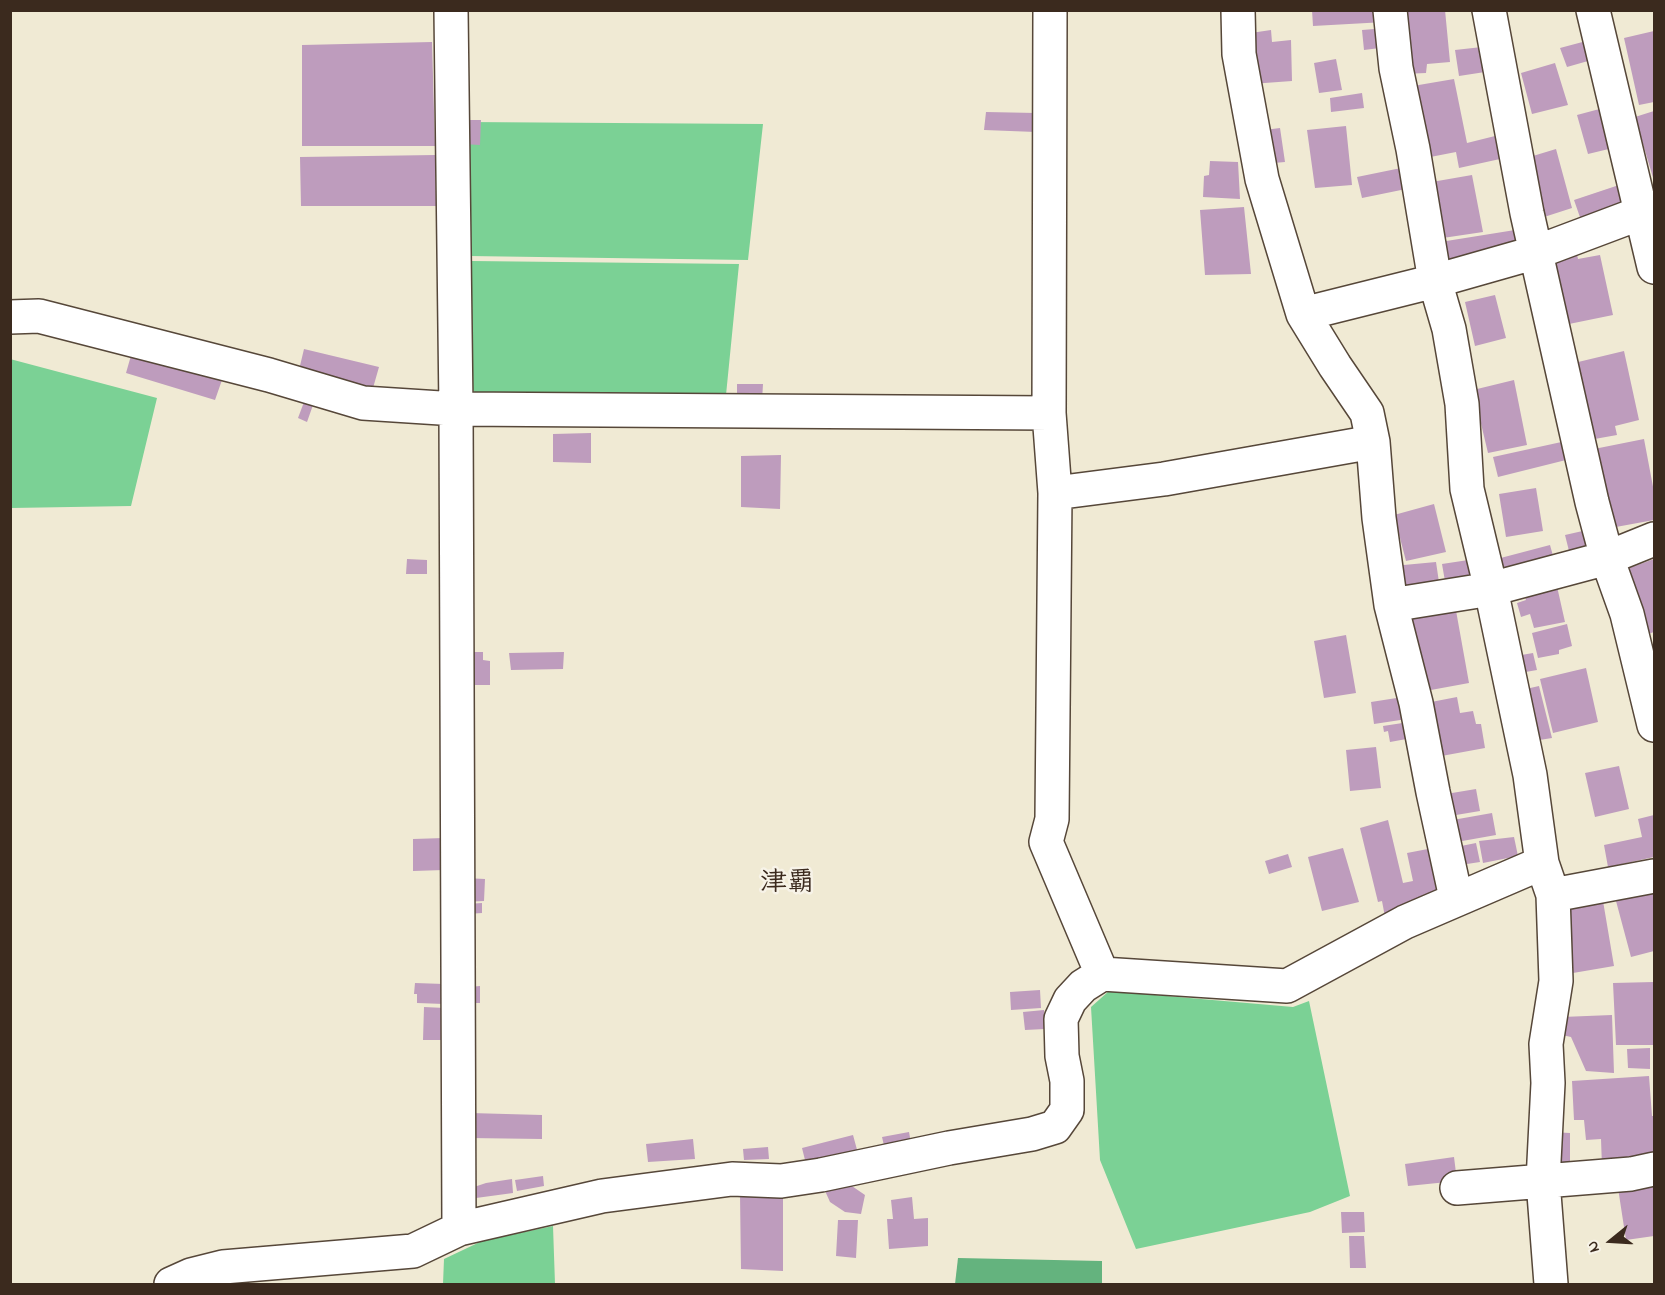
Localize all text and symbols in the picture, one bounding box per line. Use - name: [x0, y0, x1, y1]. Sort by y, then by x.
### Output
- district label: 津覇: [760, 870, 814, 902]
- north arrow: [1581, 1211, 1641, 1271]
- text: N: [1581, 1238, 1607, 1255]

